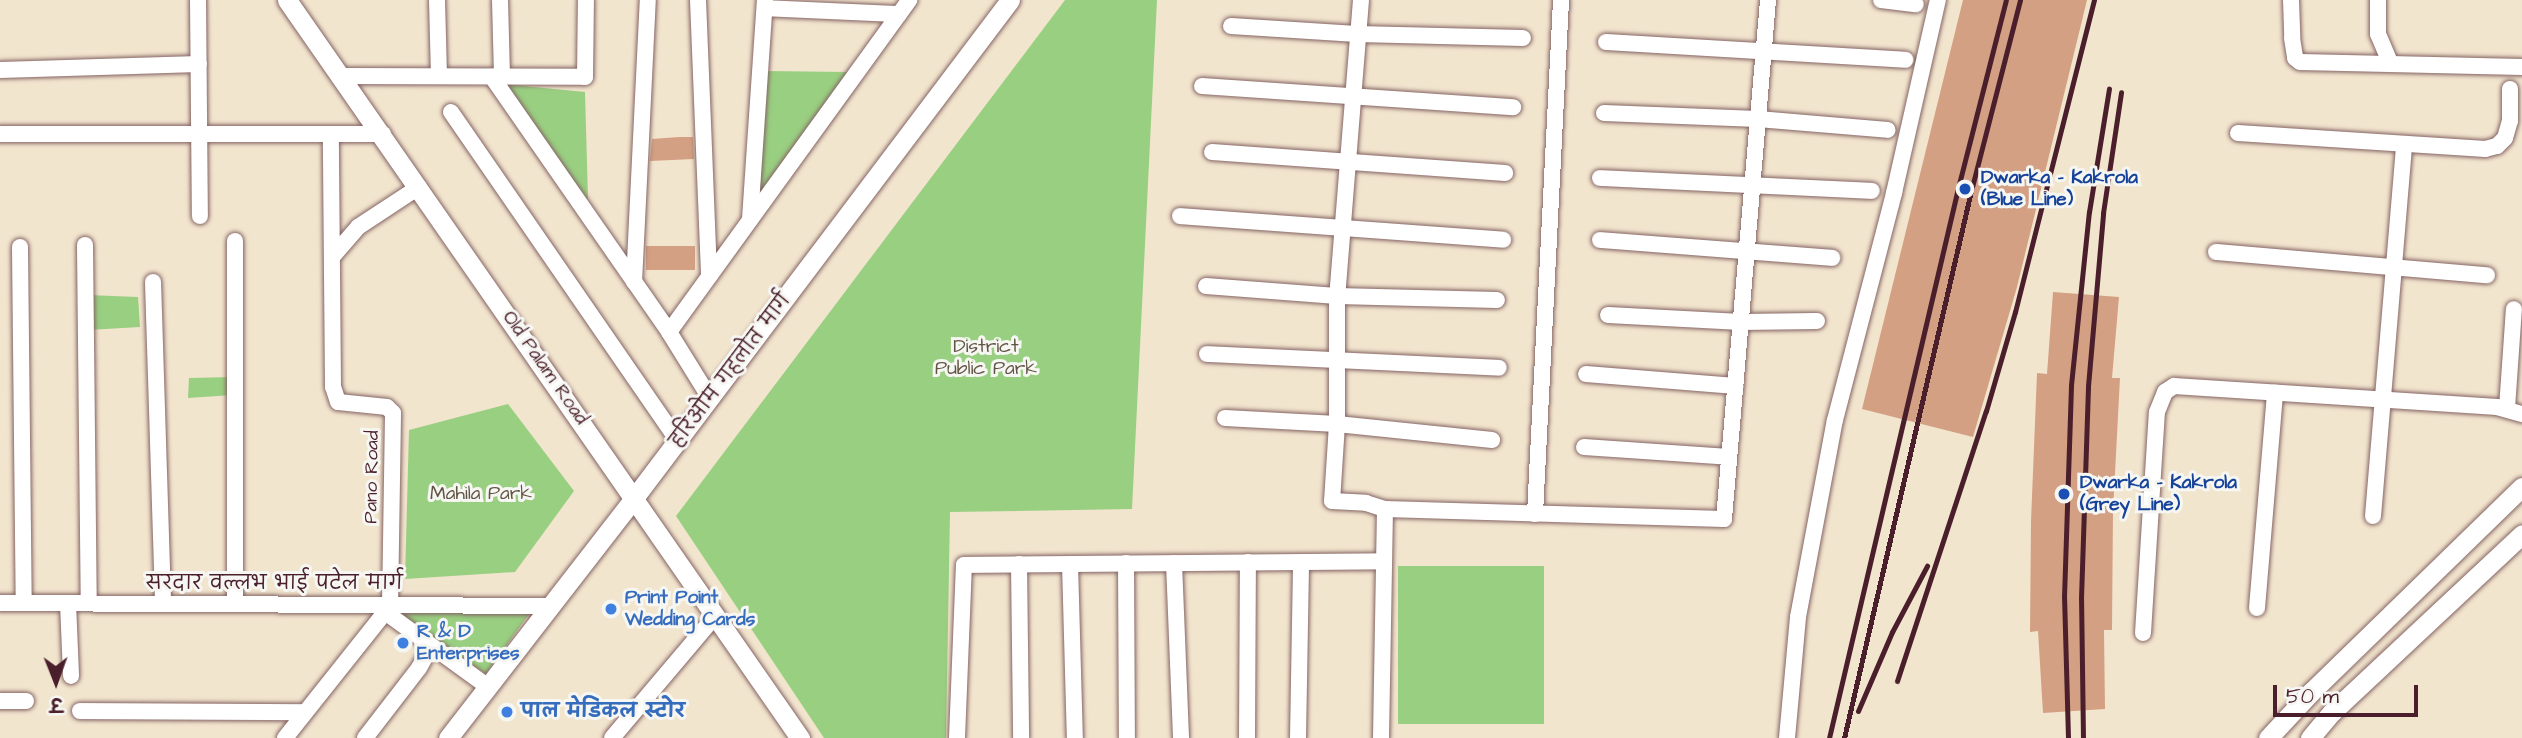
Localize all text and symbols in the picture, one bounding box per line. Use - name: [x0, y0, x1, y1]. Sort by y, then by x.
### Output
- place label: Dwarka - Kakrola (Blue Line): [1981, 167, 2138, 211]
- marker: Dwarka - Kakrola (Blue Line): [1955, 179, 1975, 199]
- street label: हरिओम गहलोत मार्ग: [666, 290, 796, 452]
- street label: Old Palam Road: [497, 307, 593, 429]
- park label: District Public Park: [935, 336, 1037, 380]
- street label: Pano Road: [360, 430, 384, 524]
- place label: Dwarka - Kakrola (Grey Line): [2080, 472, 2237, 516]
- park label: Mahila Park: [430, 483, 532, 505]
- marker: Dwarka - Kakrola (Grey Line): [2054, 484, 2074, 504]
- street label: सरदार वल्लभ भाई पटेल मार्ग: [145, 573, 403, 595]
- place label: Print Point Wedding Cards: [625, 587, 755, 631]
- marker: Print Point Wedding Cards: [603, 601, 619, 617]
- place label: R & D Enterprises: [417, 621, 519, 665]
- marker: R & D Enterprises: [395, 635, 411, 651]
- north arrow: [21, 647, 91, 717]
- scale bar: [2277, 672, 2422, 716]
- text: 50 m: [2286, 682, 2339, 711]
- text: उ: [50, 690, 63, 717]
- place label: पाल मेडिकल स्टोर: [521, 701, 685, 723]
- marker: पाल मेडिकल स्टोर: [499, 704, 515, 720]

